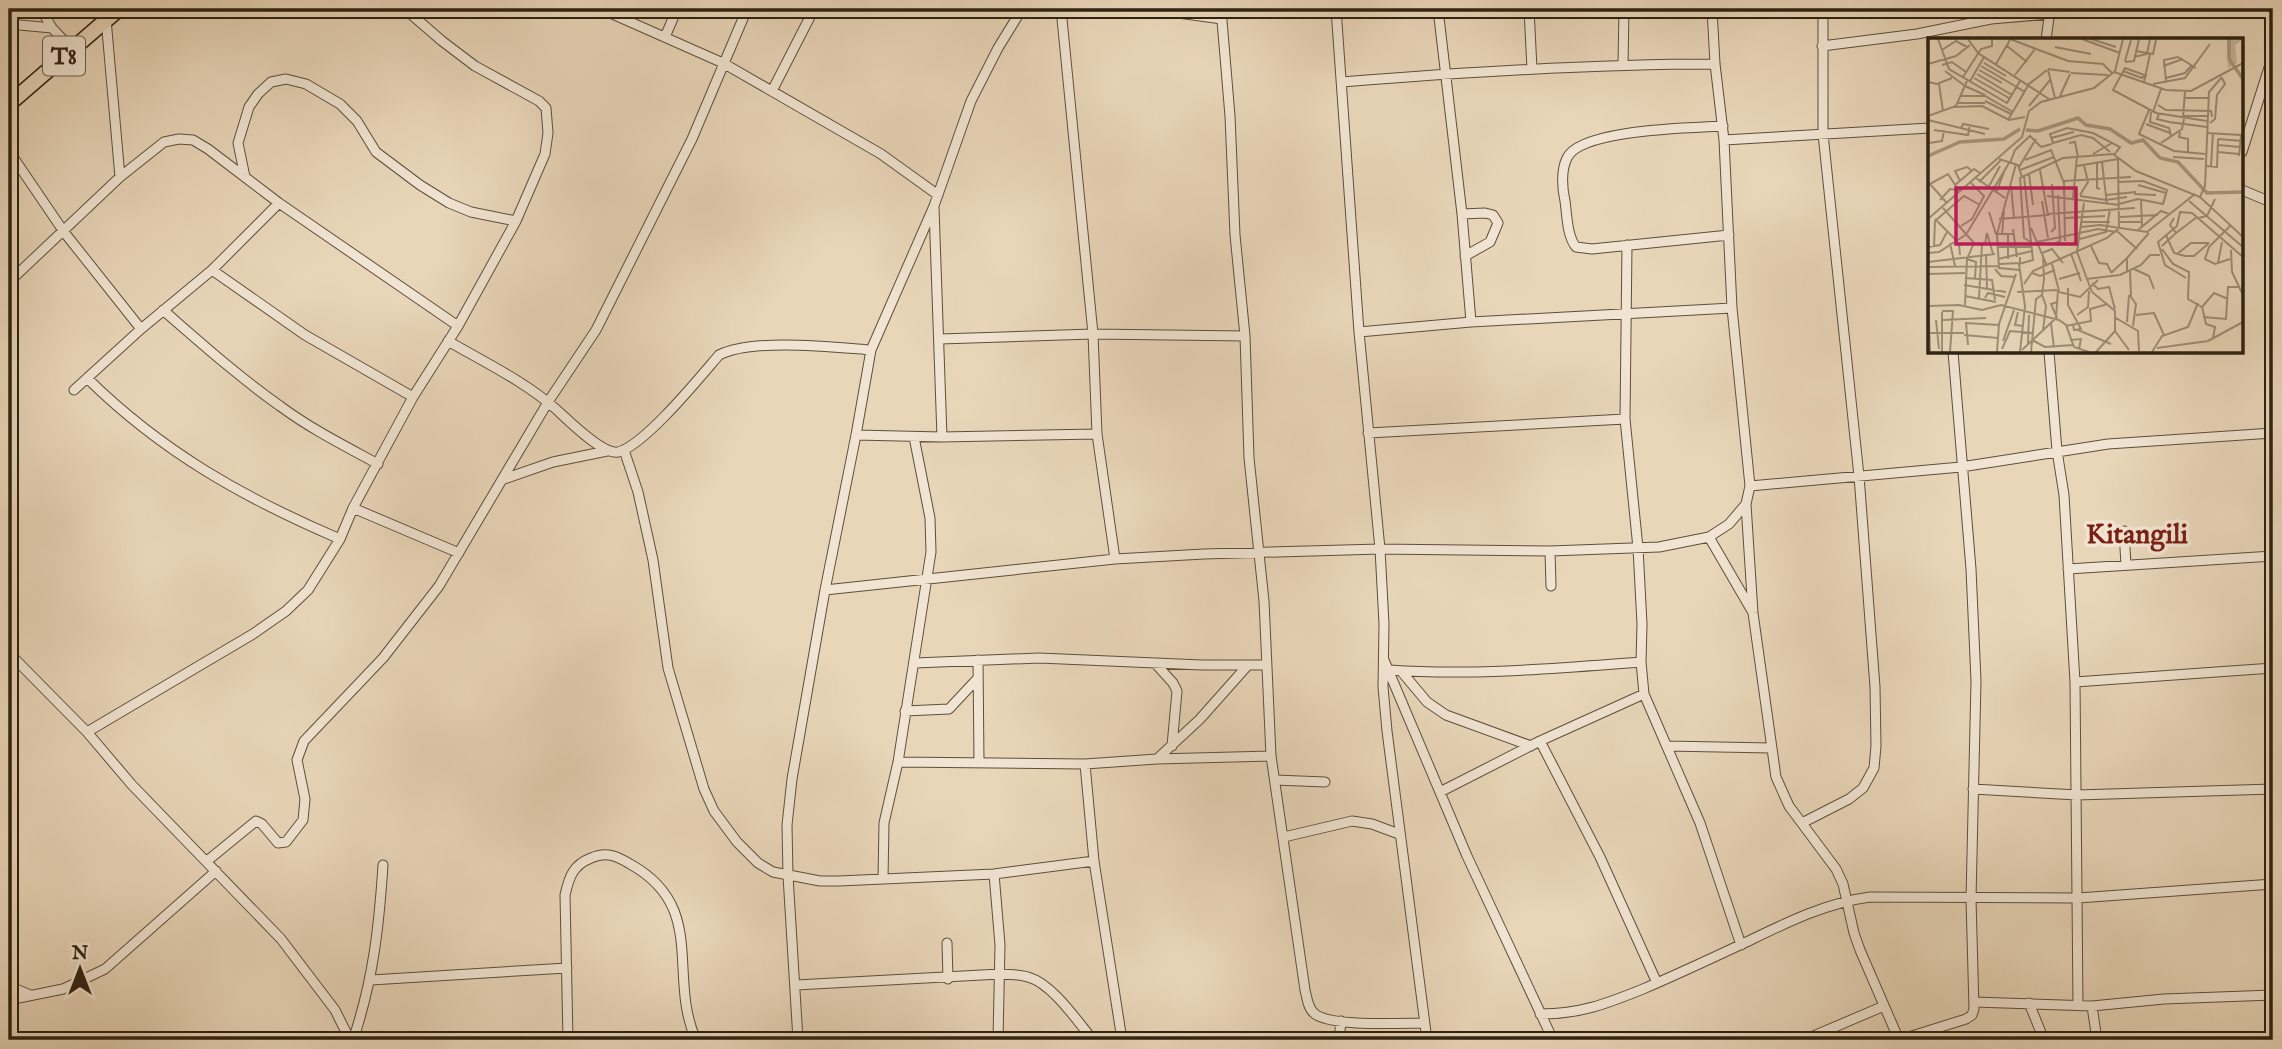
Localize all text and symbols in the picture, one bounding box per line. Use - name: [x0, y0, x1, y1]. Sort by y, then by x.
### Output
- road number: T8: [43, 36, 85, 76]
- inset map: [1928, 38, 2244, 354]
- district label: Kitangili: [2086, 518, 2189, 553]
- north arrow: [46, 934, 116, 1004]
- text: N: [71, 942, 89, 966]

